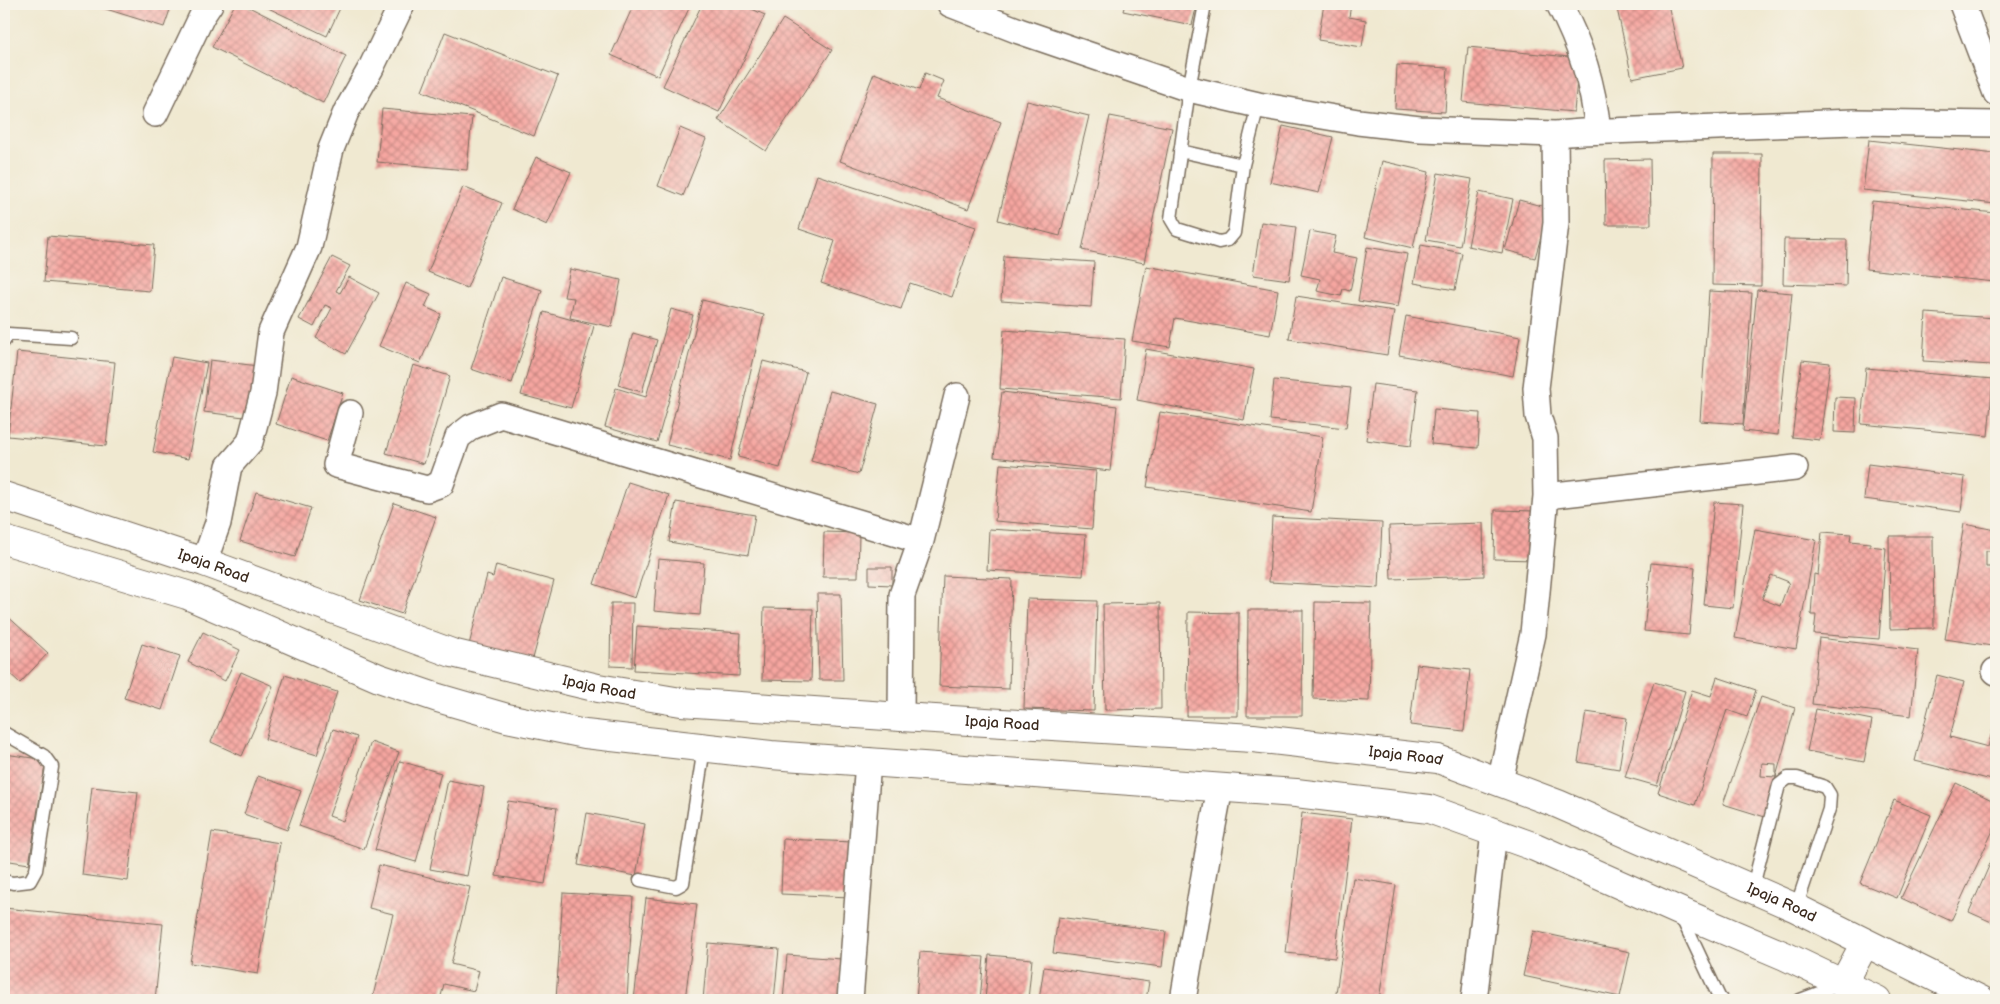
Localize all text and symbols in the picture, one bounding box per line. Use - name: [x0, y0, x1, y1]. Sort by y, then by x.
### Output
- street label: Ipaja Road: [175, 545, 252, 588]
- street label: Ipaja Road: [561, 671, 637, 704]
- street label: Ipaja Road: [965, 712, 1040, 735]
- street label: Ipaja Road: [1368, 742, 1446, 770]
- street label: Ipaja Road: [1744, 879, 1820, 927]

